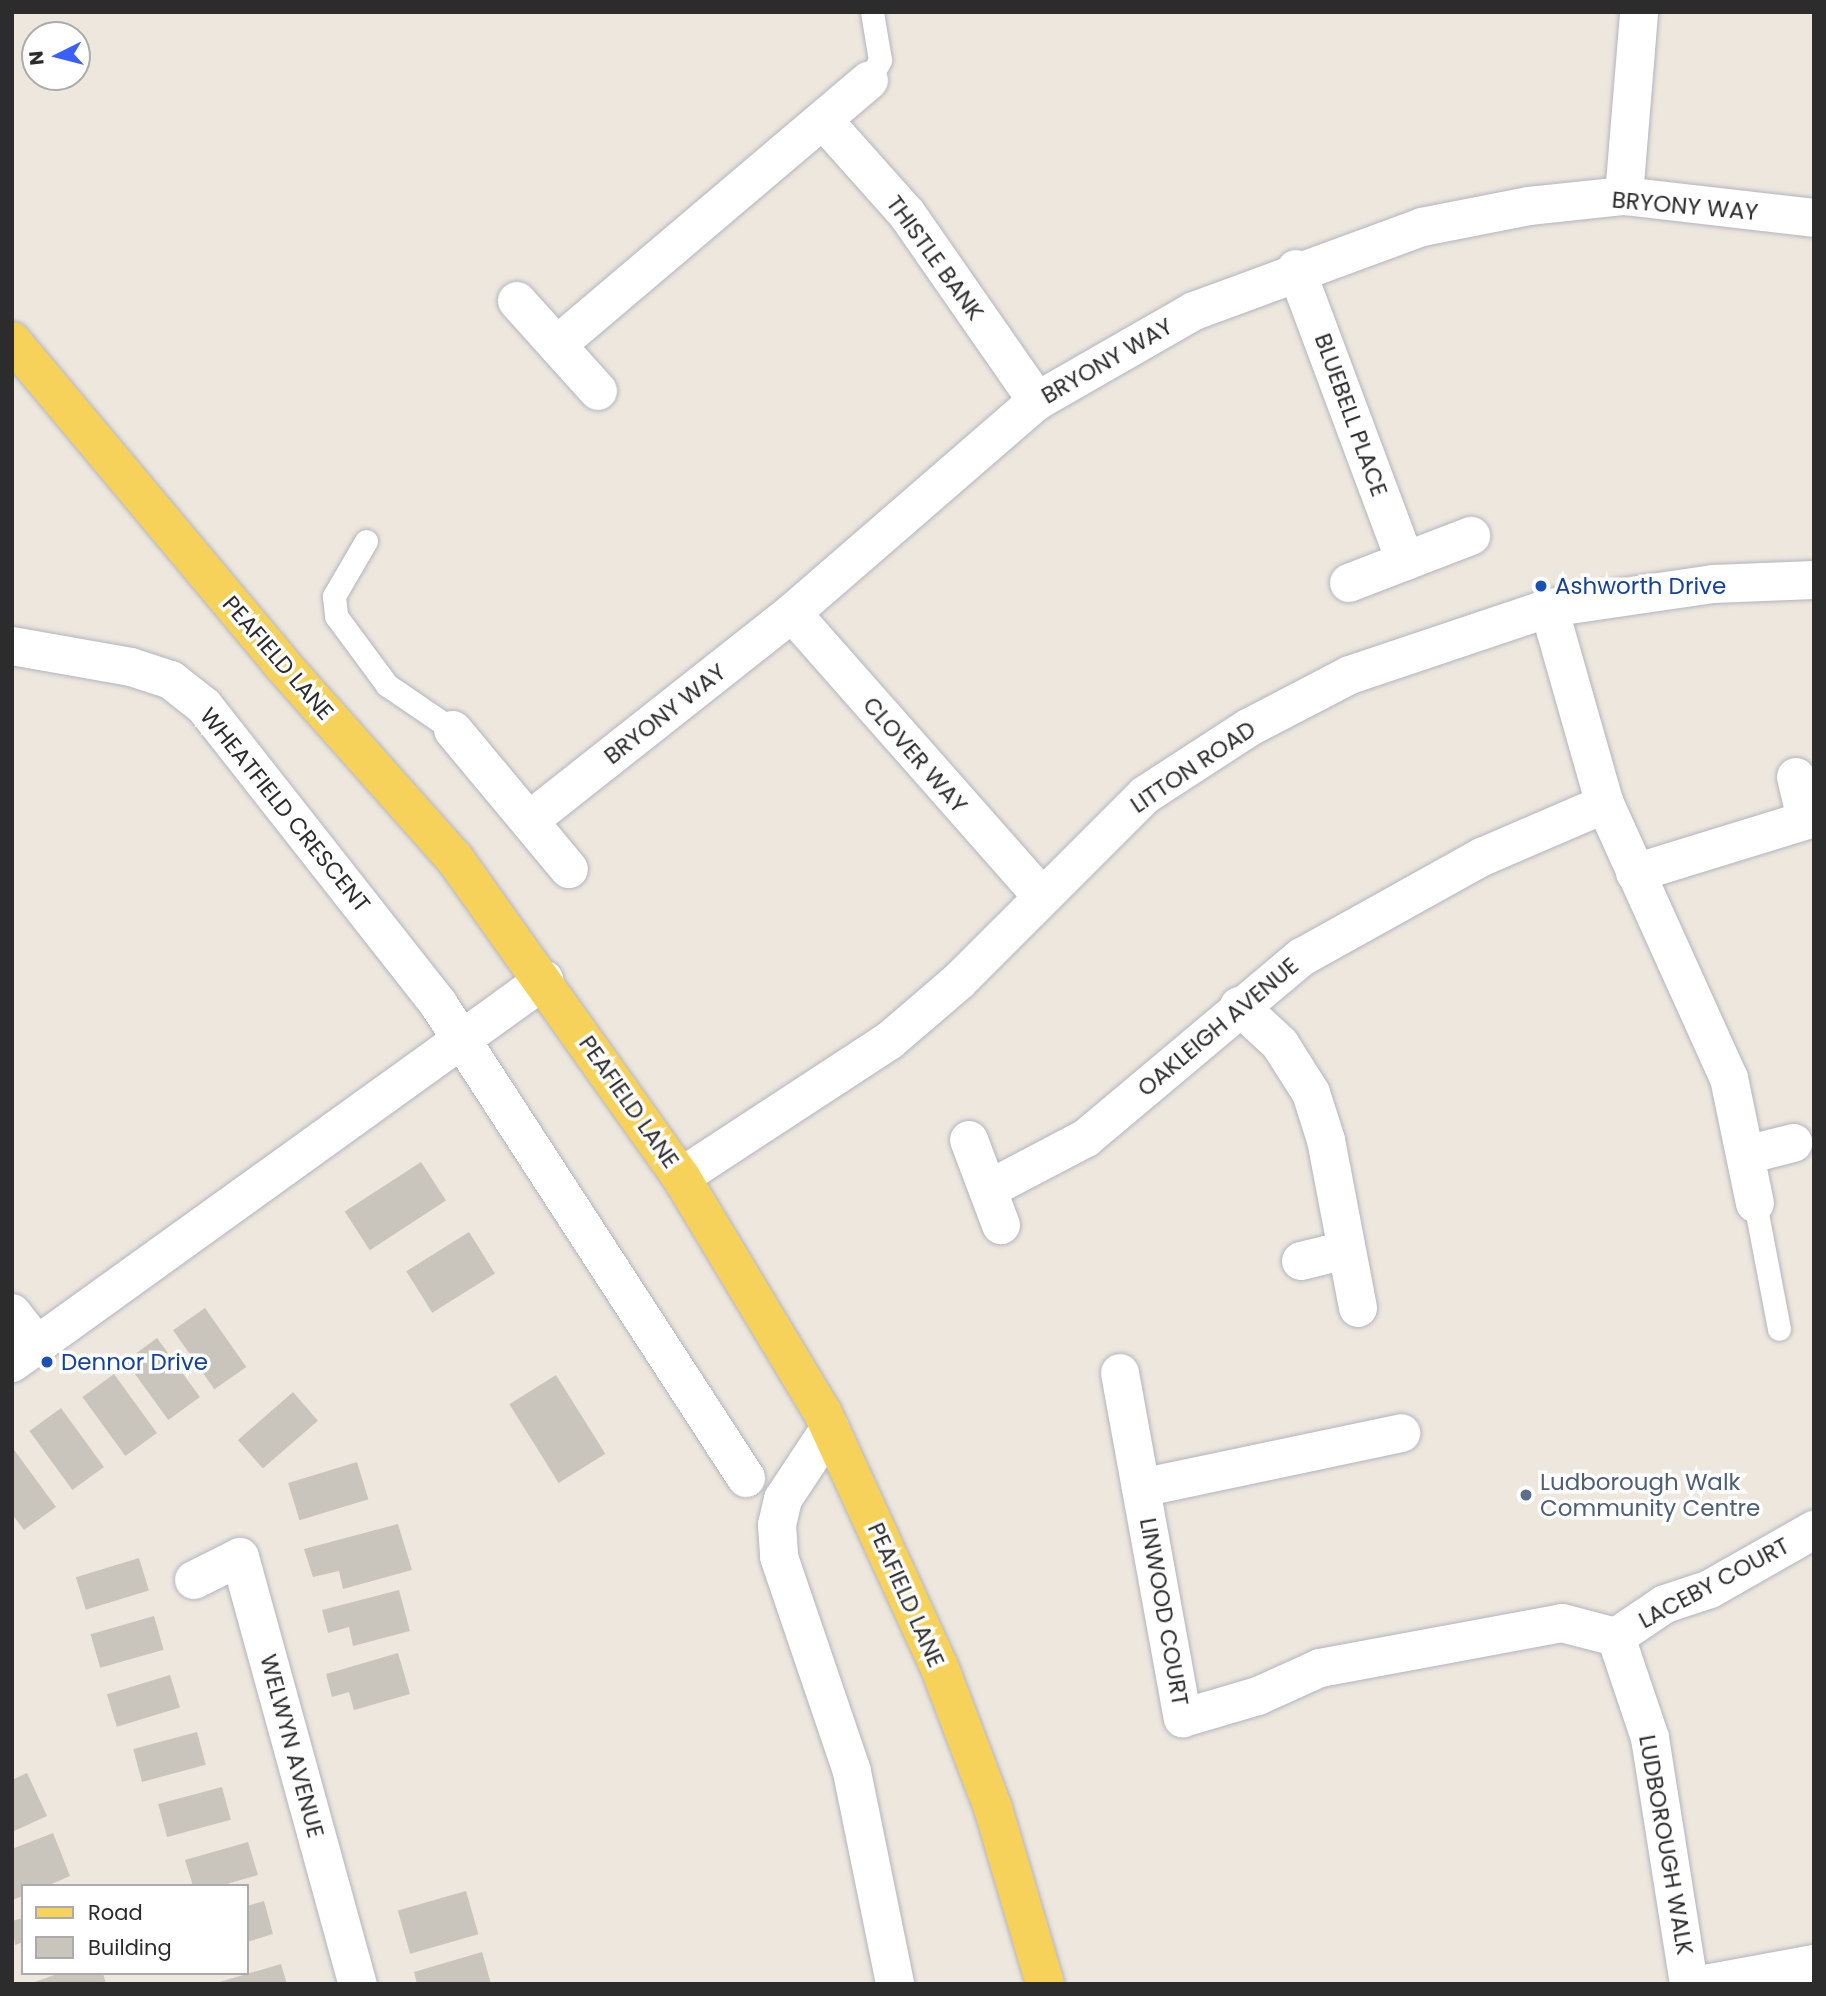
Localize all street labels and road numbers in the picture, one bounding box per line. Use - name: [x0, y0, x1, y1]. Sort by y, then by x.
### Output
- street label: BRYONY WAY: [1611, 186, 1759, 226]
- street label: THISTLE BANK: [881, 190, 989, 326]
- street label: BRYONY WAY: [1037, 312, 1177, 410]
- street label: BLUEBELL PLACE: [1309, 330, 1393, 500]
- street label: PEAFIELD LANE: [217, 590, 339, 726]
- street label: BRYONY WAY: [599, 658, 731, 770]
- street label: CLOVER WAY: [857, 691, 973, 819]
- street label: WHEATFIELD CRESCENT: [194, 702, 376, 918]
- street label: LITTON ROAD: [1125, 715, 1261, 819]
- street label: OAKLEIGH AVENUE: [1132, 952, 1304, 1102]
- street label: PEAFIELD LANE: [573, 1030, 685, 1174]
- street label: LINWOOD COURT: [1134, 1516, 1194, 1708]
- street label: PEAFIELD LANE: [862, 1518, 950, 1672]
- street label: LACEBY COURT: [1634, 1532, 1794, 1634]
- street label: WELWYN AVENUE: [254, 1651, 330, 1841]
- street label: LUDBOROUGH WALK: [1633, 1733, 1699, 1957]

